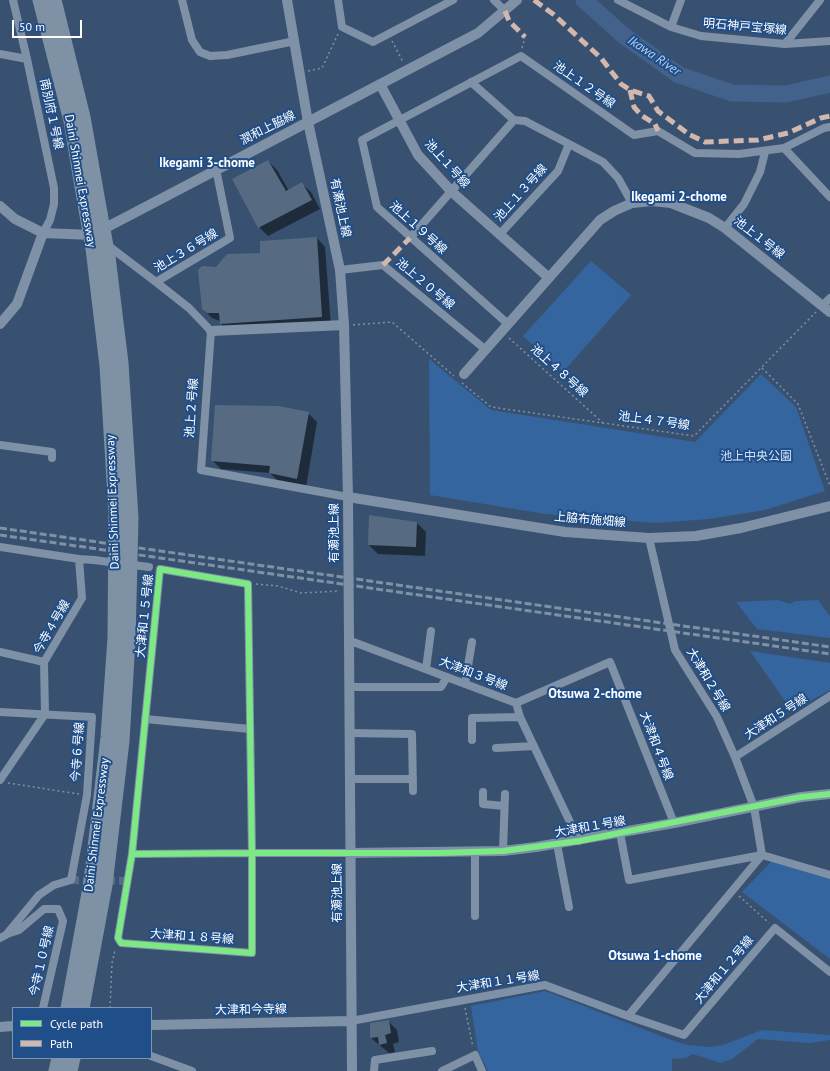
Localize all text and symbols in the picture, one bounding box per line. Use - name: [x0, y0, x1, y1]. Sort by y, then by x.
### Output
- scale bar: [14, 12, 84, 38]
- street label: 明石神戸宝塚線: [703, 16, 787, 38]
- text: 50 m: [19, 19, 45, 34]
- water label: Ikawa River: [625, 33, 683, 79]
- street label: 池上１２号線: [550, 58, 618, 112]
- street label: 南別府１号線: [36, 77, 66, 151]
- street label: 潤和上脇線: [238, 108, 298, 148]
- street label: Daini Shinmei Expressway: [61, 113, 99, 249]
- street label: 池上１号線: [422, 137, 472, 191]
- district label: Ikegami 3-chome: [159, 155, 255, 171]
- street label: 池上１３号線: [492, 161, 550, 225]
- street label: 有瀬池上線: [327, 177, 353, 239]
- district label: Ikegami 2-chome: [631, 189, 727, 205]
- street label: 池上１９号線: [386, 199, 450, 257]
- street label: 池上１号線: [731, 214, 787, 262]
- street label: 池上３６号線: [151, 226, 221, 276]
- street label: 池上２０号線: [393, 255, 457, 313]
- street label: 池上４８号線: [527, 342, 591, 400]
- street label: 池上２号線: [183, 378, 201, 438]
- street label: 池上４７号線: [617, 409, 691, 433]
- street label: Daini Shinmei Expressway: [103, 434, 123, 570]
- park label: 池上中央公園: [720, 450, 792, 464]
- street label: 有瀬池上線: [328, 503, 342, 563]
- street label: 上脇布施畑線: [554, 510, 626, 530]
- street label: 大津和１５号線: [133, 573, 157, 659]
- street label: 今寺４号線: [31, 597, 73, 657]
- street label: 大津和２号線: [683, 645, 733, 715]
- street label: 大津和３号線: [437, 654, 509, 694]
- district label: Otsuwa 2-chome: [548, 686, 642, 702]
- street label: 大津和５号線: [742, 691, 810, 743]
- street label: 大津和４号線: [636, 710, 676, 782]
- street label: 今寺６号線: [69, 722, 87, 782]
- street label: Daini Shinmei Expressway: [82, 757, 112, 893]
- street label: 大津和１号線: [553, 814, 627, 840]
- street label: 有瀬池上線: [331, 863, 345, 923]
- street label: 今寺１０号線: [27, 924, 57, 998]
- street label: 大津和１８号線: [150, 927, 234, 947]
- street label: 大津和１２号線: [691, 933, 757, 1007]
- district label: Otsuwa 1-chome: [608, 948, 702, 964]
- street label: 大津和１１号線: [455, 968, 541, 996]
- street label: 大津和今寺線: [215, 1002, 287, 1018]
- legend: [12, 1007, 152, 1059]
- text: Cycle path: [50, 1016, 103, 1031]
- text: Path: [50, 1036, 73, 1051]

